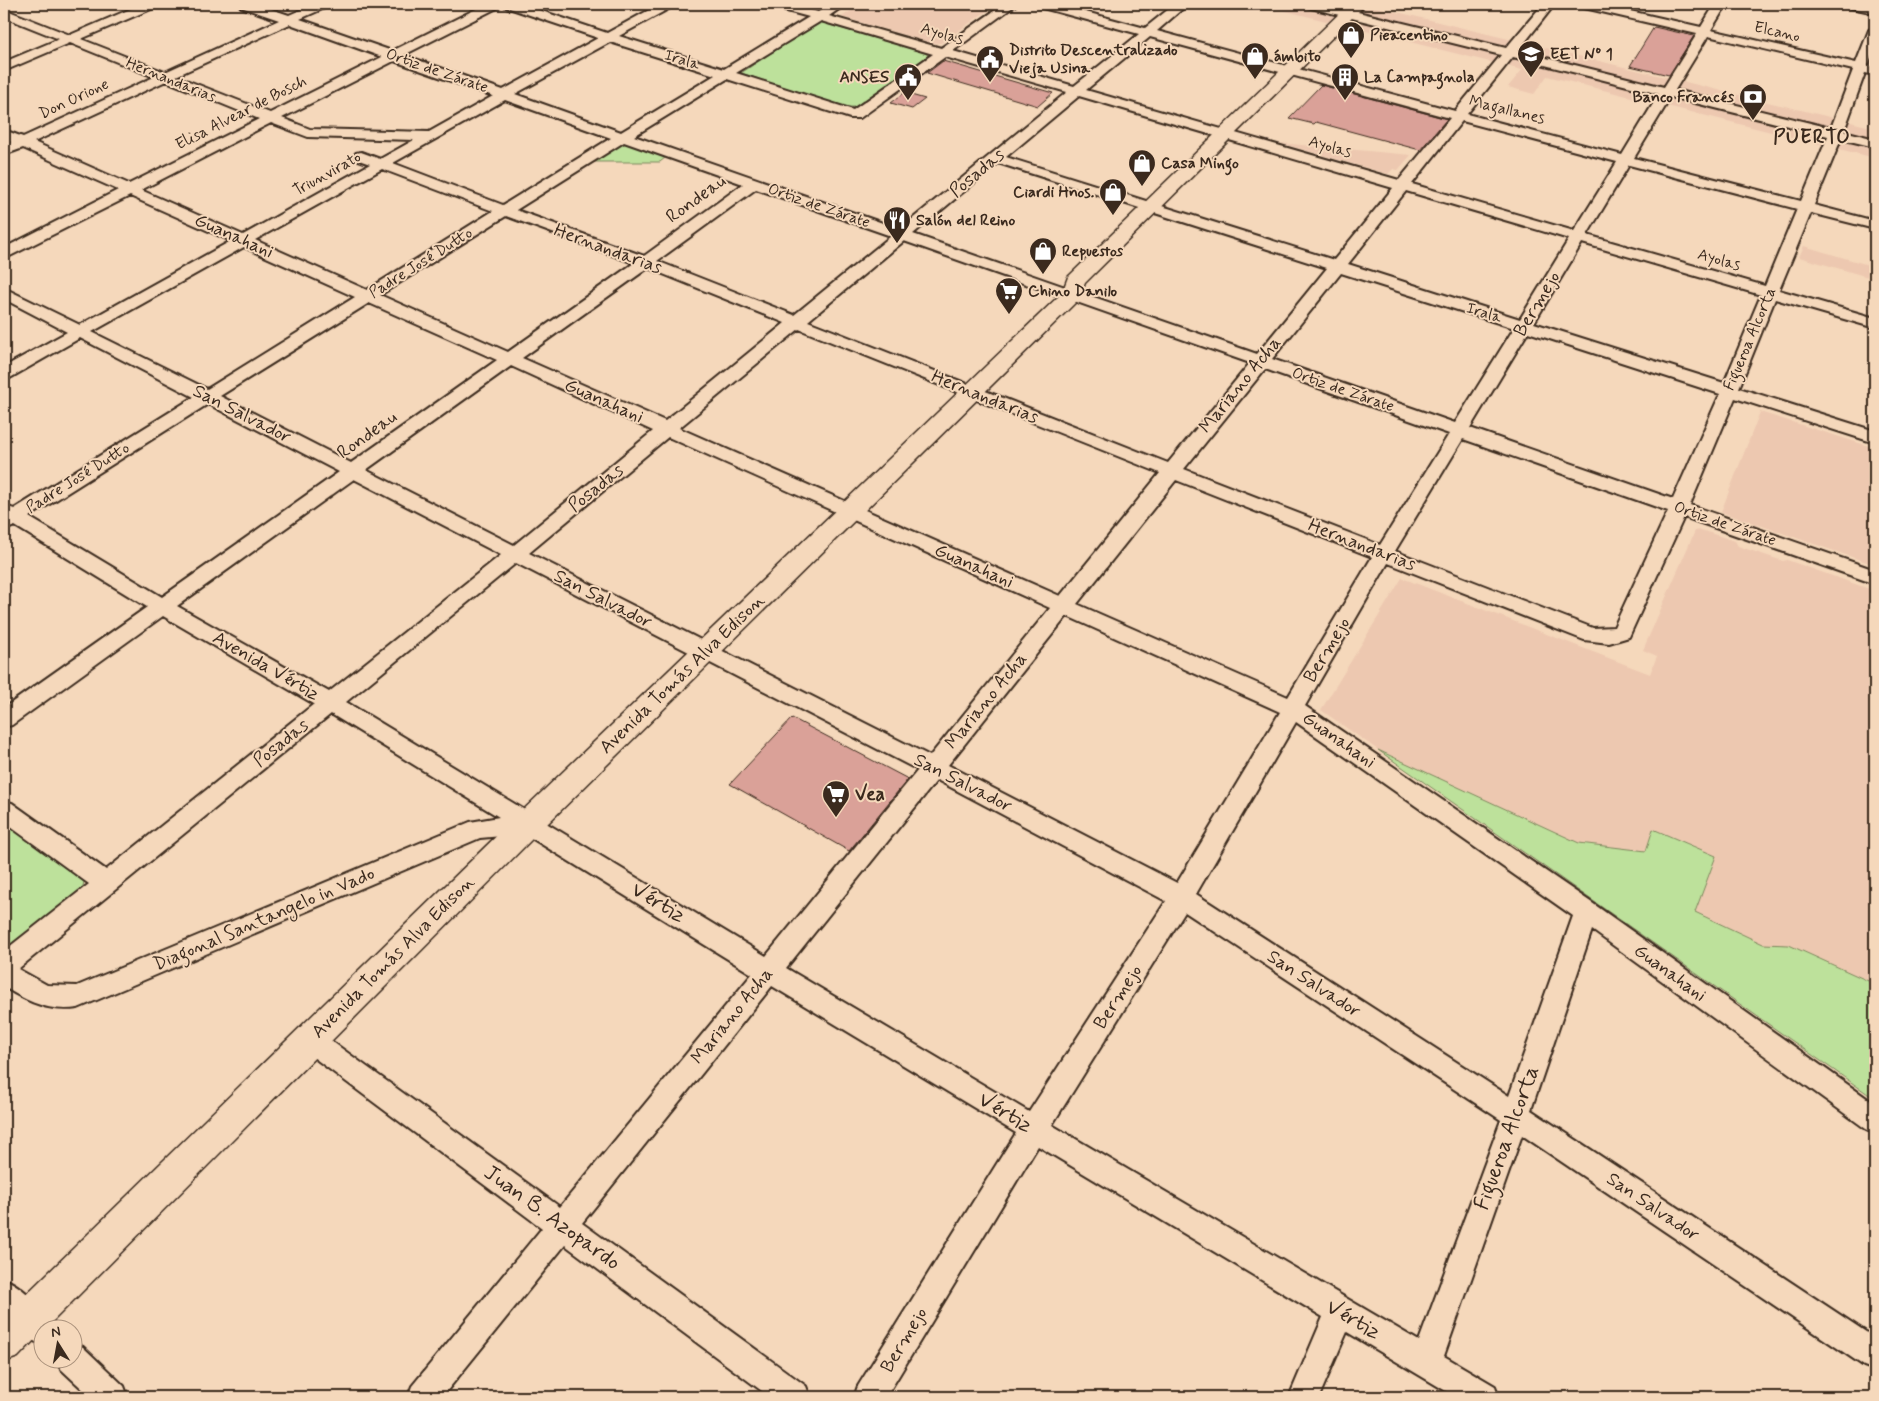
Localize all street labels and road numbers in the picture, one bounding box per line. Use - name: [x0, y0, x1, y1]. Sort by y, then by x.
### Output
- street label: Elcano: [1752, 17, 1802, 47]
- street label: Ayolas: [918, 18, 966, 50]
- street label: Ortiz de Zárate: [383, 44, 491, 98]
- street label: Irala: [662, 45, 703, 75]
- street label: Hernandarias: [123, 52, 219, 108]
- street label: Elisa Alvear de Bosch: [172, 71, 310, 155]
- street label: Don Orione: [36, 74, 112, 124]
- street label: Magallanes: [1467, 90, 1547, 131]
- street label: Ayolas: [1306, 131, 1354, 163]
- street label: Posadas: [944, 142, 1010, 203]
- street label: Triunvirato: [289, 147, 365, 201]
- street label: Rondeau: [661, 169, 731, 229]
- street label: Ortiz de Zárate: [765, 179, 873, 233]
- street label: Guanahani: [190, 207, 278, 265]
- street label: Hernandarias: [550, 218, 666, 280]
- street label: Padre José Dutto: [365, 223, 477, 303]
- street label: Ayolas: [1695, 244, 1743, 276]
- street label: Bermejo: [1508, 267, 1566, 341]
- street label: Figueroa Alcorta: [1719, 284, 1782, 394]
- street label: Irala: [1464, 298, 1505, 328]
- street label: Mariano Acha: [1193, 331, 1287, 439]
- street label: Ortiz de Zárate: [1289, 363, 1397, 417]
- street label: Hernandarias: [928, 364, 1043, 430]
- street label: Guanahani: [560, 372, 648, 430]
- street label: San Salvador: [188, 378, 296, 450]
- street label: Rondeau: [332, 405, 402, 465]
- street label: Padre José Dutto: [22, 438, 134, 518]
- street label: Posadas: [563, 458, 629, 518]
- street label: Ortiz de Zárate: [1671, 497, 1779, 551]
- street label: Hernandarias: [1304, 513, 1420, 577]
- street label: Guanahani: [930, 537, 1018, 595]
- street label: San Salvador: [549, 563, 657, 635]
- street label: Avenida Tomás Alva Edison: [594, 588, 770, 760]
- street label: Bermejo: [1298, 613, 1356, 687]
- street label: Avenida Vértiz: [208, 625, 324, 707]
- street label: Mariano Acha: [939, 647, 1033, 755]
- street label: Guanahani: [1297, 706, 1381, 774]
- street label: Posadas: [248, 713, 314, 773]
- street label: San Salvador: [909, 747, 1017, 819]
- street label: Diagonal Santangelo in Vado: [149, 861, 380, 980]
- street label: Avenida Tomás Alva Edison: [306, 870, 480, 1044]
- street label: Vértiz: [626, 876, 690, 930]
- street label: Guanahani: [1629, 938, 1711, 1008]
- street label: San Salvador: [1262, 944, 1366, 1024]
- street label: Bermejo: [1088, 960, 1148, 1034]
- street label: Mariano Acha: [685, 962, 779, 1070]
- street label: Figueroa Alcorta: [1468, 1062, 1549, 1215]
- street label: Vértiz: [973, 1086, 1037, 1140]
- street label: Juan B. Azopardo: [478, 1159, 626, 1277]
- street label: San Salvador: [1601, 1167, 1705, 1247]
- street label: Vértiz: [1321, 1293, 1385, 1347]
- street label: Bermejo: [875, 1303, 933, 1377]

